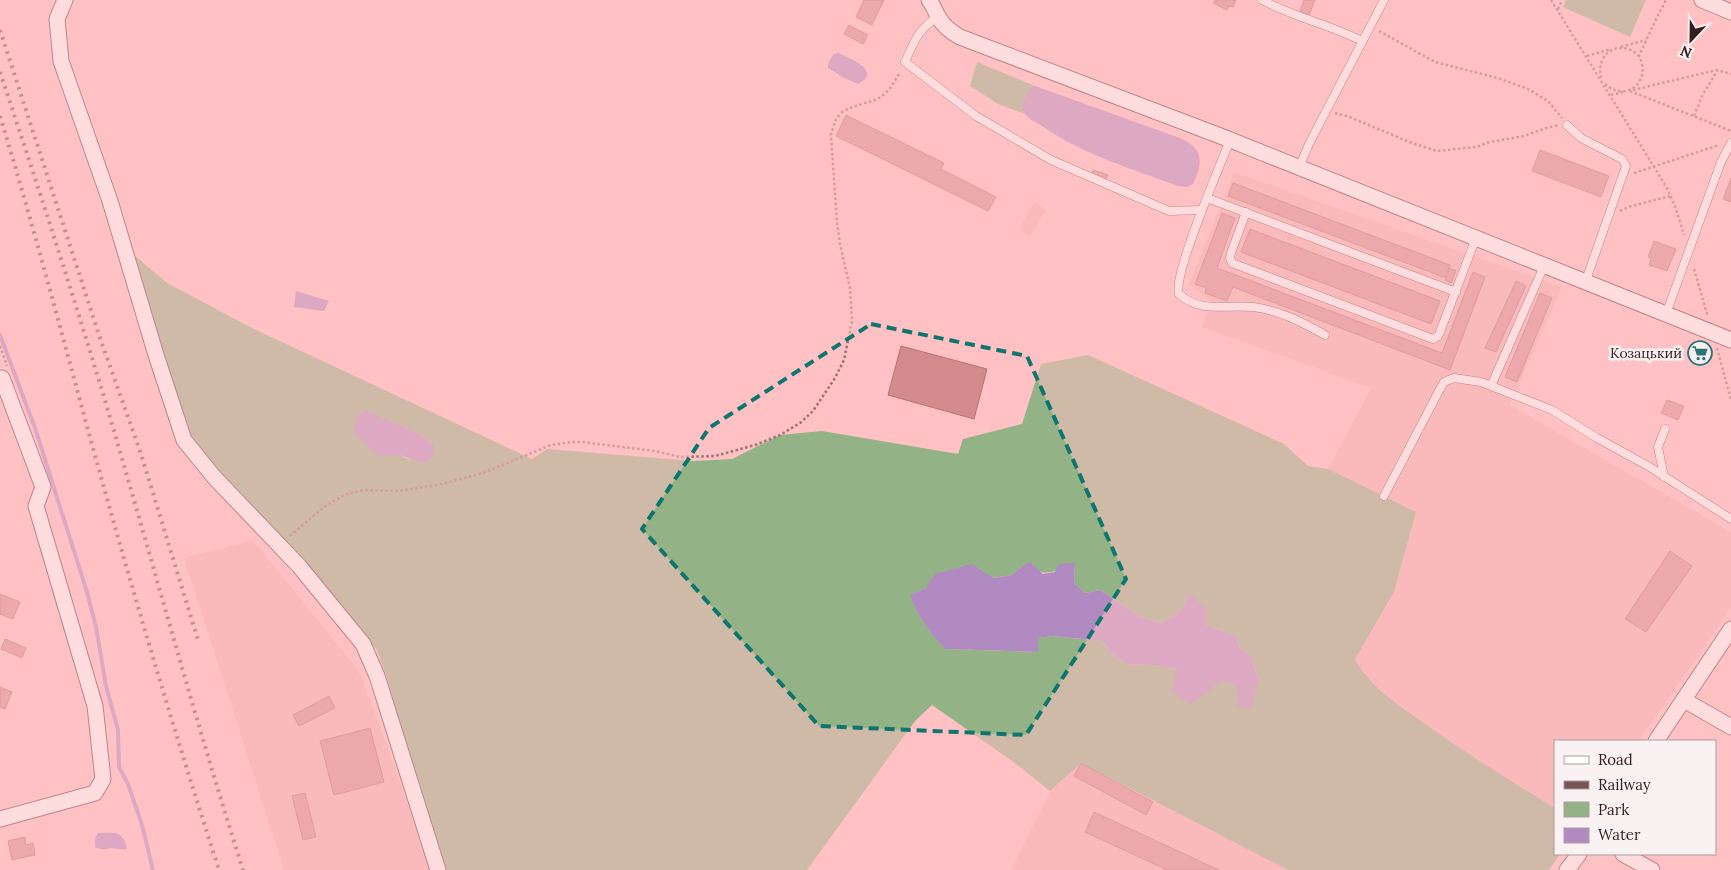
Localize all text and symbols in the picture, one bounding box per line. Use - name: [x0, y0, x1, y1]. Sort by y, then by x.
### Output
- north arrow: [1666, 15, 1716, 65]
- text: N: [1678, 42, 1695, 62]
- supermarket icon: Козацький: [1687, 340, 1713, 366]
- place label: Козацький: [1610, 344, 1682, 362]
- legend: [1554, 740, 1716, 855]
- text: Road: [1598, 750, 1633, 769]
- text: Railway: [1598, 775, 1651, 794]
- text: Park: [1598, 800, 1629, 819]
- text: Water: [1598, 825, 1641, 844]

